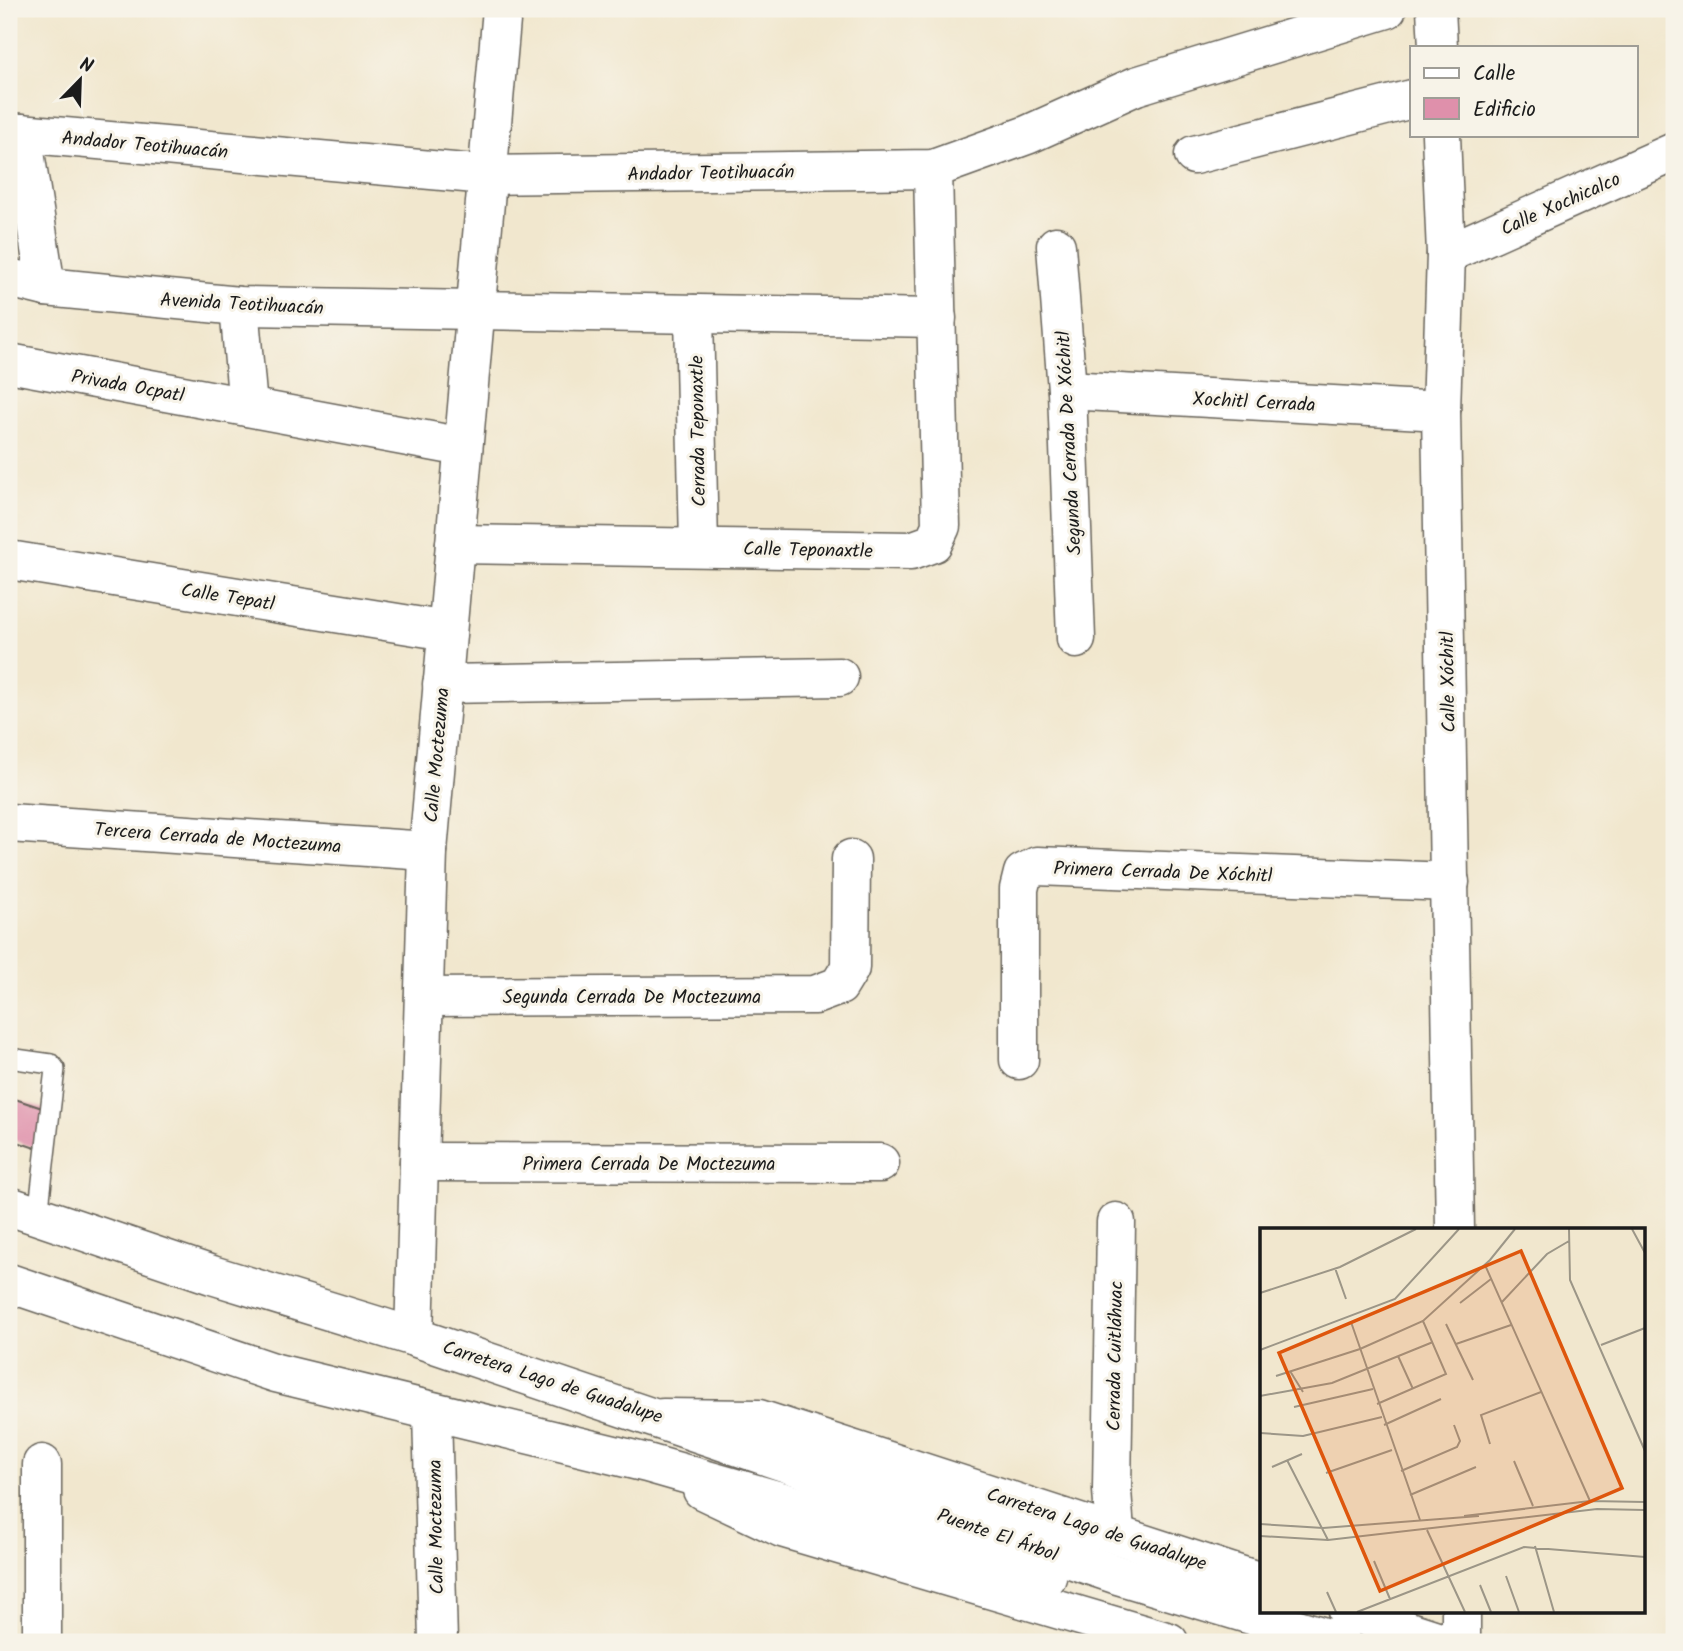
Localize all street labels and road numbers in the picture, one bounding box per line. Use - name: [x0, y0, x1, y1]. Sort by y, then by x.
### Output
- street label: Andador Teotihuacán: [60, 124, 229, 168]
- street label: Andador Teotihuacán: [627, 158, 795, 190]
- street label: Calle Xochicalco: [1496, 165, 1626, 245]
- street label: Avenida Teotihuacán: [159, 286, 324, 324]
- street label: Segunda Cerrada De Xóchitl: [1049, 330, 1091, 556]
- street label: Cerrada Teponaxtle: [683, 354, 715, 507]
- street label: Privada Ocpatl: [69, 362, 187, 412]
- street label: Xochitl Cerrada: [1192, 385, 1316, 421]
- street label: Calle Teponaxtle: [743, 535, 874, 567]
- street label: Calle Tepatl: [179, 576, 277, 620]
- street label: Calle Xóchitl: [1433, 631, 1465, 733]
- street label: Calle Moctezuma: [417, 686, 459, 824]
- street label: Tercera Cerrada de Moctezuma: [93, 815, 342, 863]
- street label: Primera Cerrada De Xóchitl: [1053, 854, 1273, 892]
- street label: Segunda Cerrada De Moctezuma: [503, 983, 761, 1013]
- street label: Primera Cerrada De Moctezuma: [523, 1150, 775, 1180]
- street label: Cerrada Cuitláhuac: [1100, 1281, 1132, 1431]
- street label: Carretera Lago de Guadalupe: [438, 1333, 667, 1433]
- street label: Calle Moctezuma: [421, 1459, 453, 1595]
- street label: Carretera Lago de Guadalupe: [982, 1480, 1211, 1580]
- street label: Puente El Árbol: [933, 1501, 1062, 1571]

